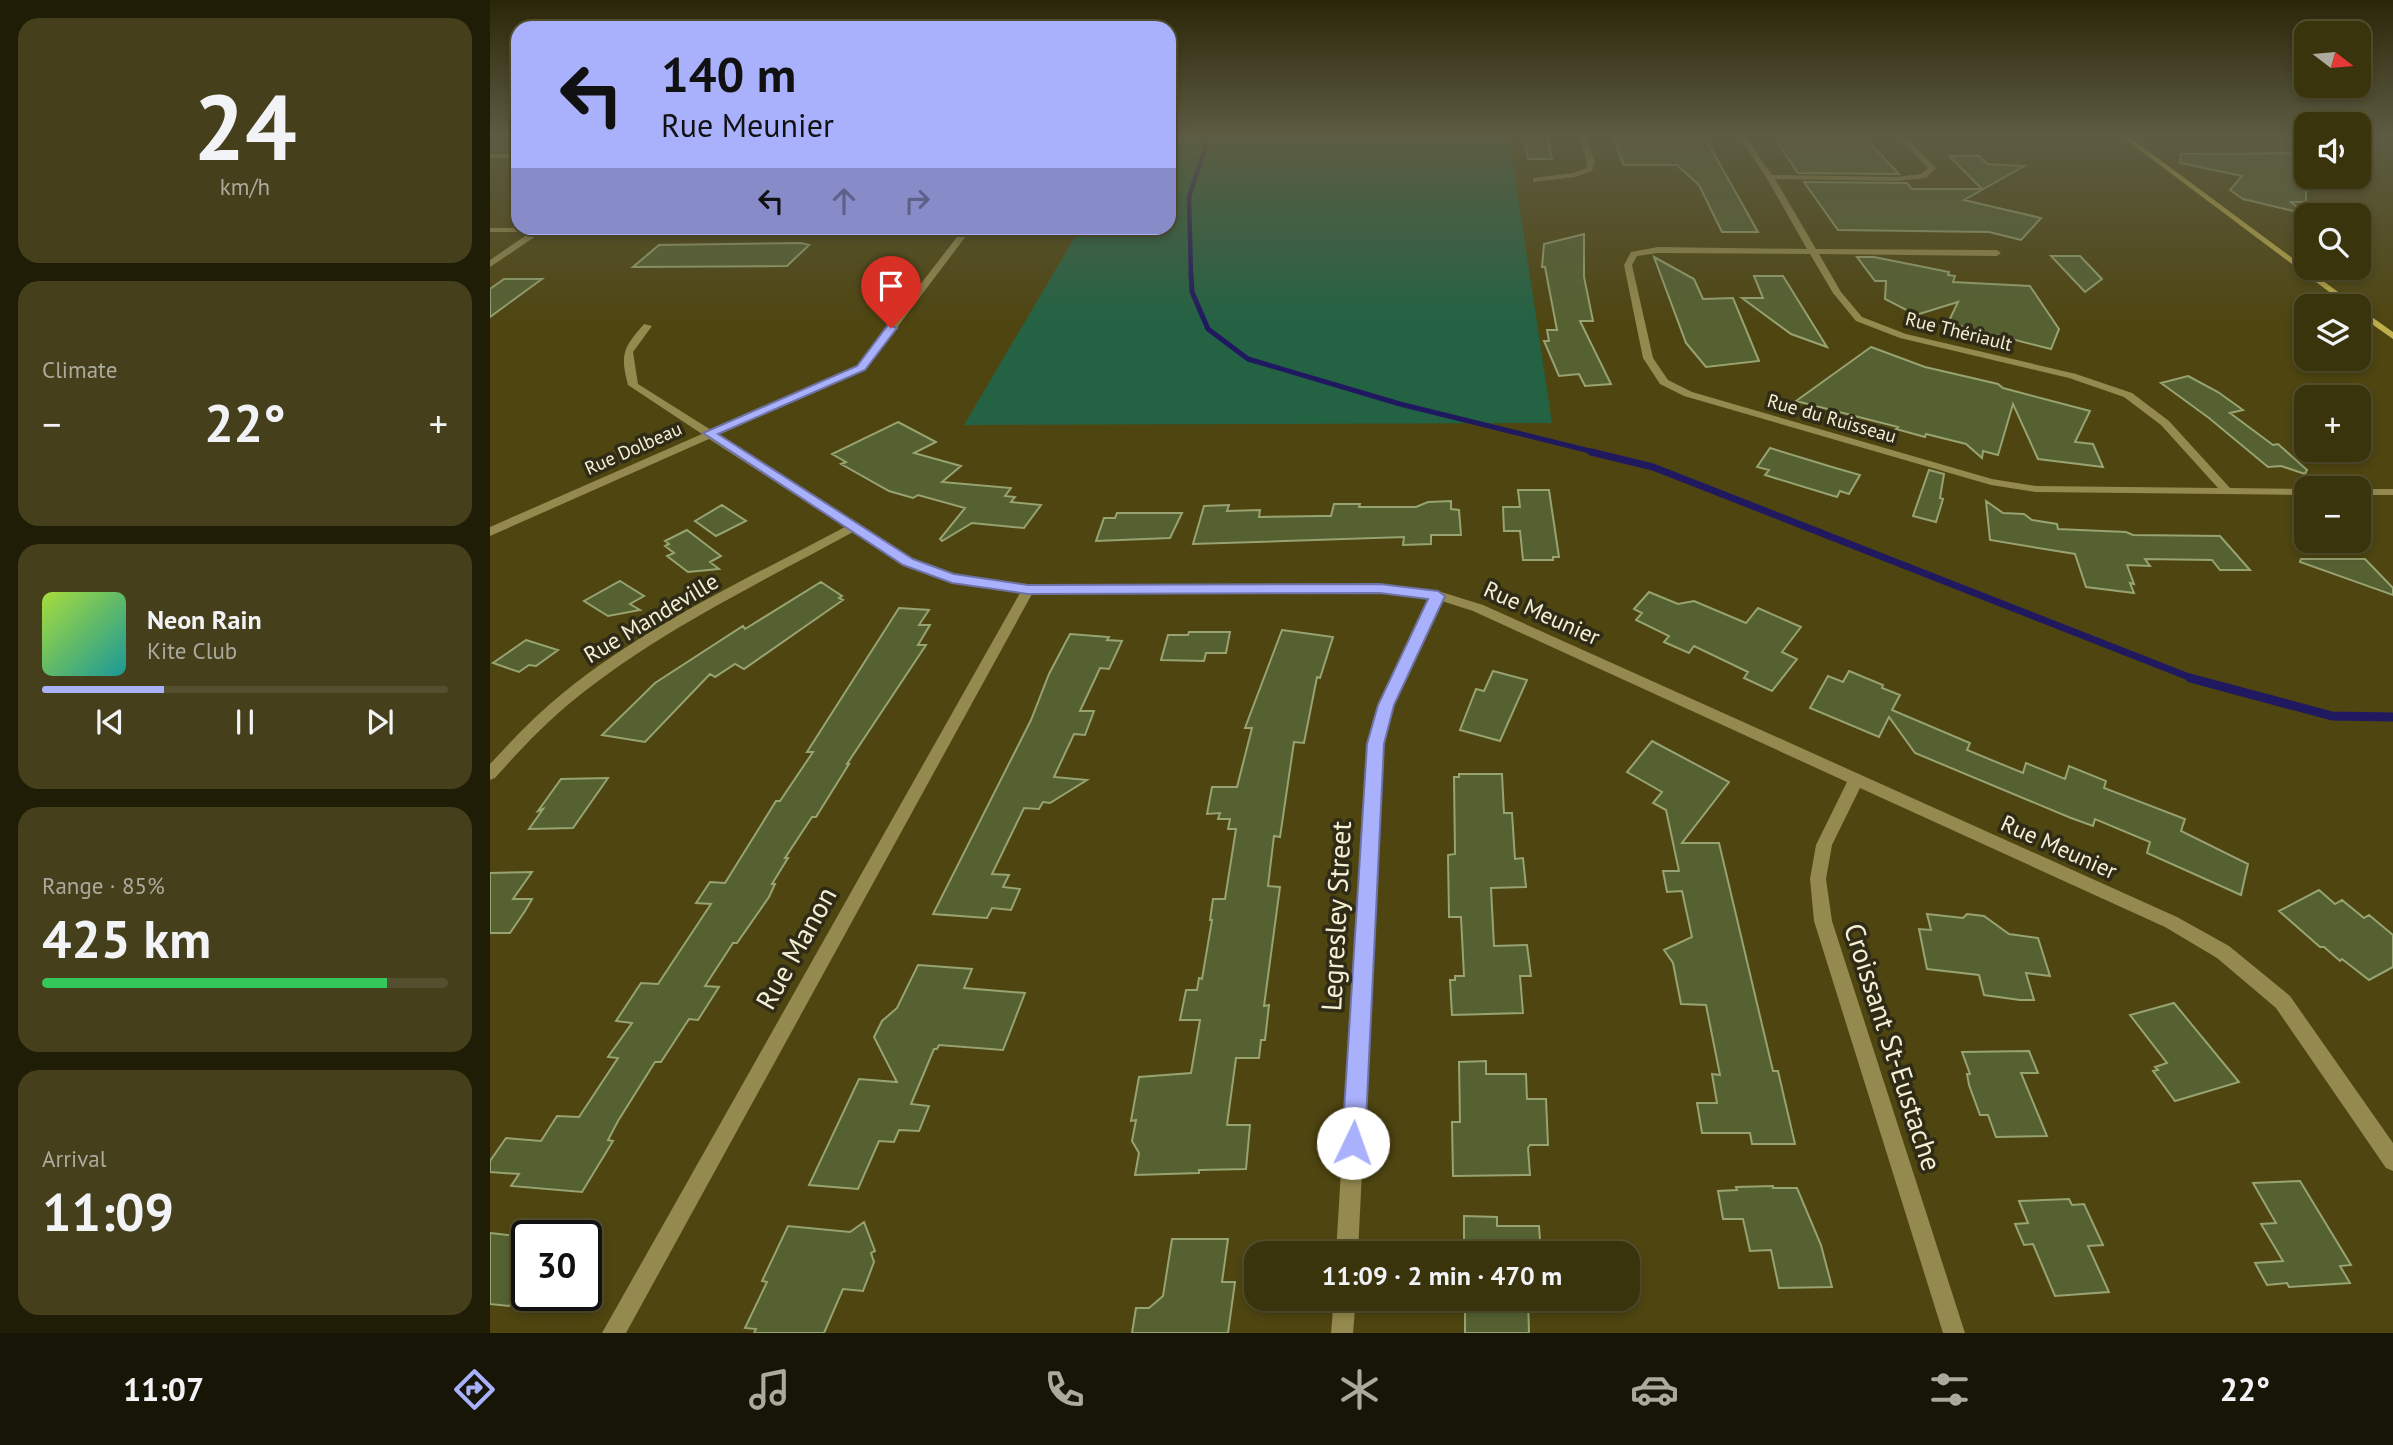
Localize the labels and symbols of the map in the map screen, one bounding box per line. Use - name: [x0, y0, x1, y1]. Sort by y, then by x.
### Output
- north arrow: [2294, 21, 2371, 98]
- pin: [861, 256, 921, 328]
- street label: Rue Thériault: [1903, 306, 2015, 356]
- street label: Rue du Ruisseau: [1765, 388, 1899, 448]
- street label: Rue Dolbeau: [581, 416, 685, 480]
- street label: Rue Mandeville: [578, 566, 723, 669]
- street label: Rue Meunier: [1480, 574, 1605, 651]
- street label: Rue Meunier: [1997, 808, 2122, 885]
- street label: Legresley Street: [1312, 820, 1359, 1012]
- street label: Rue Manon: [747, 880, 844, 1016]
- street label: Croissant St-Eustache: [1836, 918, 1951, 1175]
- position arrow: [1316, 1106, 1390, 1180]
- speed limit sign: 30: [511, 1220, 602, 1311]

